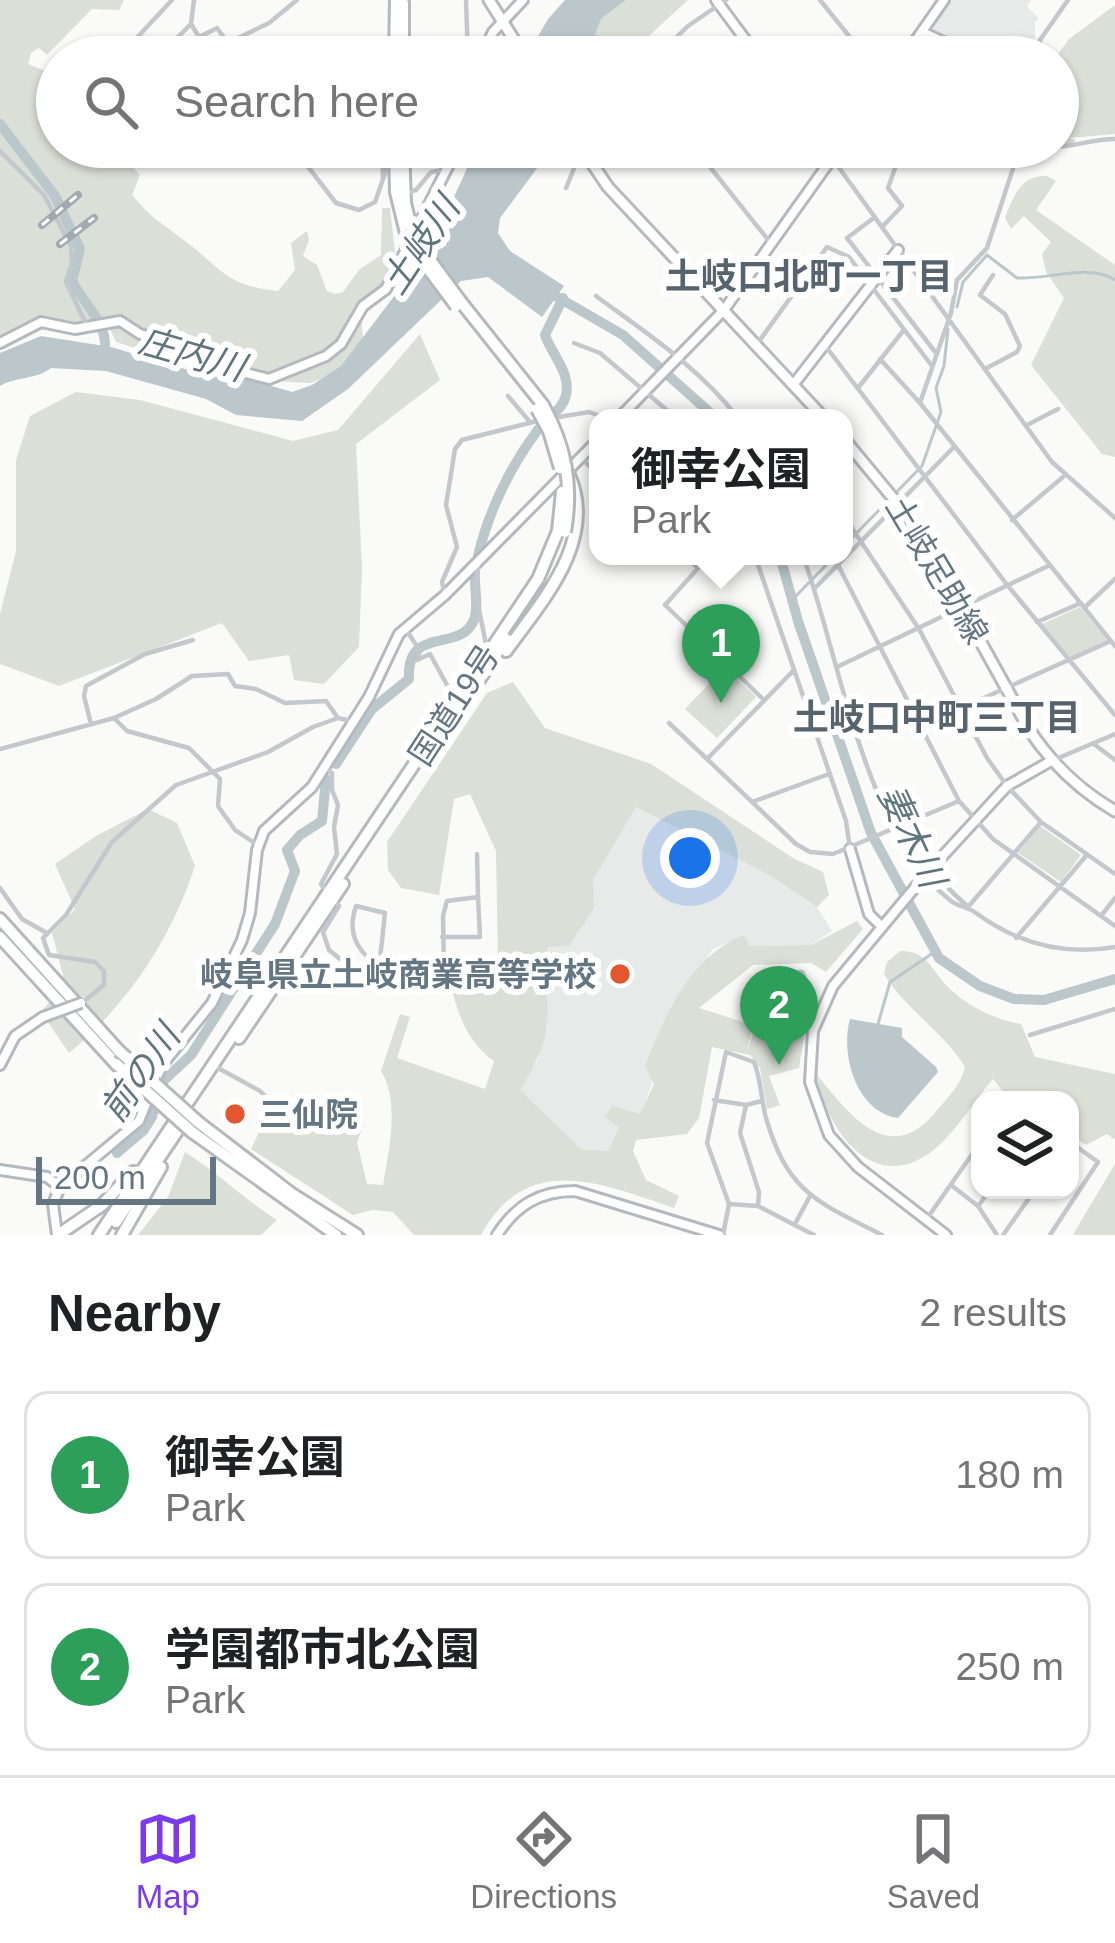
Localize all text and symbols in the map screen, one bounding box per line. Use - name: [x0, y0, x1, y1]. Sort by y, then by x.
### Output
- search box: [36, 36, 1079, 168]
- icon: search: [78, 69, 144, 135]
- text: Search here: [174, 76, 419, 127]
- water label: 土岐川: [373, 185, 469, 301]
- district label: 土岐口北町一丁目: [665, 256, 953, 297]
- water label: 庄内川: [134, 319, 253, 390]
- popup: [589, 409, 853, 565]
- text: 御幸公園: [631, 444, 811, 495]
- street label: 土岐足助線: [879, 490, 995, 650]
- text: Park: [631, 498, 711, 541]
- pin: 1: [682, 604, 760, 703]
- street label: 国道19号: [402, 638, 506, 772]
- district label: 土岐口中町三丁目: [793, 697, 1081, 738]
- water label: 妻木川: [871, 778, 955, 897]
- your location: [660, 828, 720, 888]
- place label: 岐阜県立土岐商業高等学校: [200, 956, 596, 993]
- marker: 岐阜県立土岐商業高等学校: [607, 961, 633, 987]
- pin: 2: [740, 966, 818, 1065]
- water label: 前の川: [92, 1014, 190, 1129]
- map controls: [971, 1091, 1079, 1199]
- button: layers: [971, 1091, 1079, 1199]
- place label: 三仙院: [259, 1096, 358, 1133]
- marker: 三仙院: [222, 1101, 248, 1127]
- scale bar: [36, 1151, 216, 1204]
- text: 200 m: [54, 1159, 146, 1196]
- text: Nearby: [48, 1285, 221, 1342]
- text: 2 results: [920, 1291, 1067, 1334]
- text: 御幸公園: [165, 1432, 345, 1483]
- text: 1: [79, 1453, 101, 1496]
- text: 180 m: [956, 1453, 1064, 1496]
- text: Park: [165, 1486, 245, 1529]
- text: 学園都市北公園: [165, 1624, 480, 1675]
- text: 2: [79, 1645, 101, 1688]
- text: 250 m: [956, 1645, 1064, 1688]
- text: Park: [165, 1678, 245, 1721]
- tab: Map: [135, 1806, 201, 1916]
- tab: Directions: [470, 1806, 617, 1916]
- tab: Saved: [887, 1806, 980, 1916]

